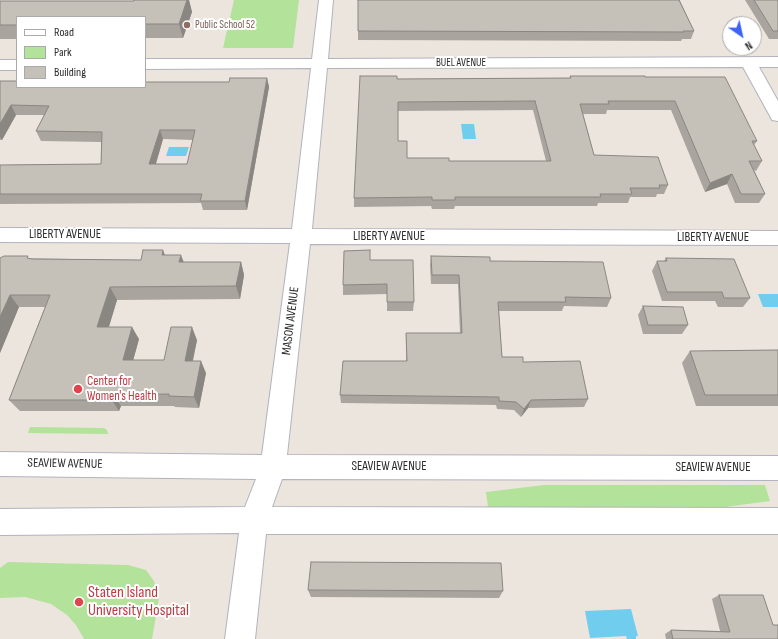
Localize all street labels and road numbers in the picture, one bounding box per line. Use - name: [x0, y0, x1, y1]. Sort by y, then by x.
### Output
- street label: BUEL AVENUE: [436, 56, 486, 70]
- street label: LIBERTY AVENUE: [29, 227, 101, 243]
- street label: LIBERTY AVENUE: [353, 229, 425, 245]
- street label: LIBERTY AVENUE: [677, 230, 749, 246]
- street label: MASON AVENUE: [279, 286, 303, 356]
- street label: SEAVIEW AVENUE: [27, 456, 103, 472]
- street label: SEAVIEW AVENUE: [351, 459, 427, 475]
- street label: SEAVIEW AVENUE: [675, 460, 751, 476]

